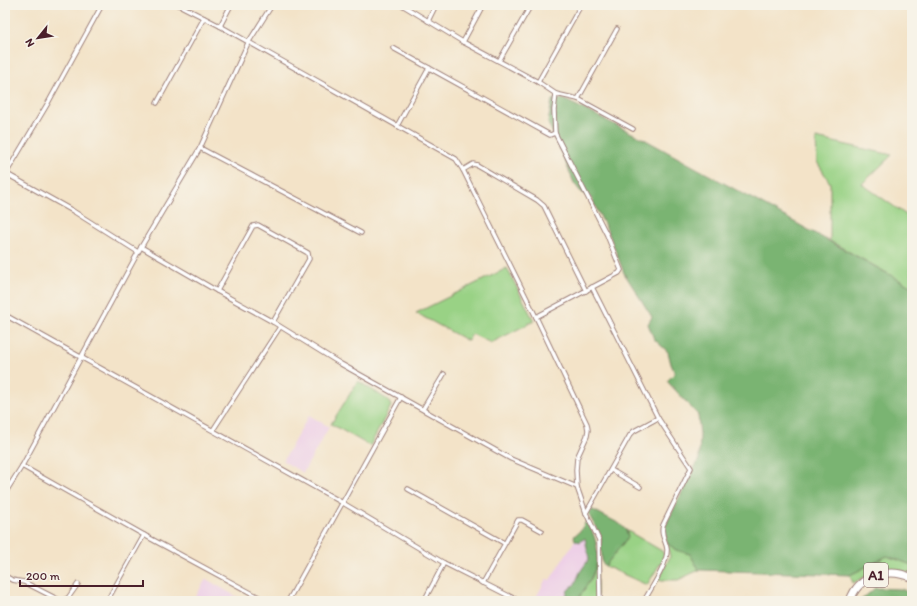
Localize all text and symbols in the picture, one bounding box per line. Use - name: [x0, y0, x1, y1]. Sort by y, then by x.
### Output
- north arrow: [18, 18, 58, 58]
- text: N: [22, 36, 37, 49]
- scale bar: [20, 562, 143, 588]
- road number: A1: [864, 563, 888, 587]
- text: 200 m: [26, 569, 60, 583]

